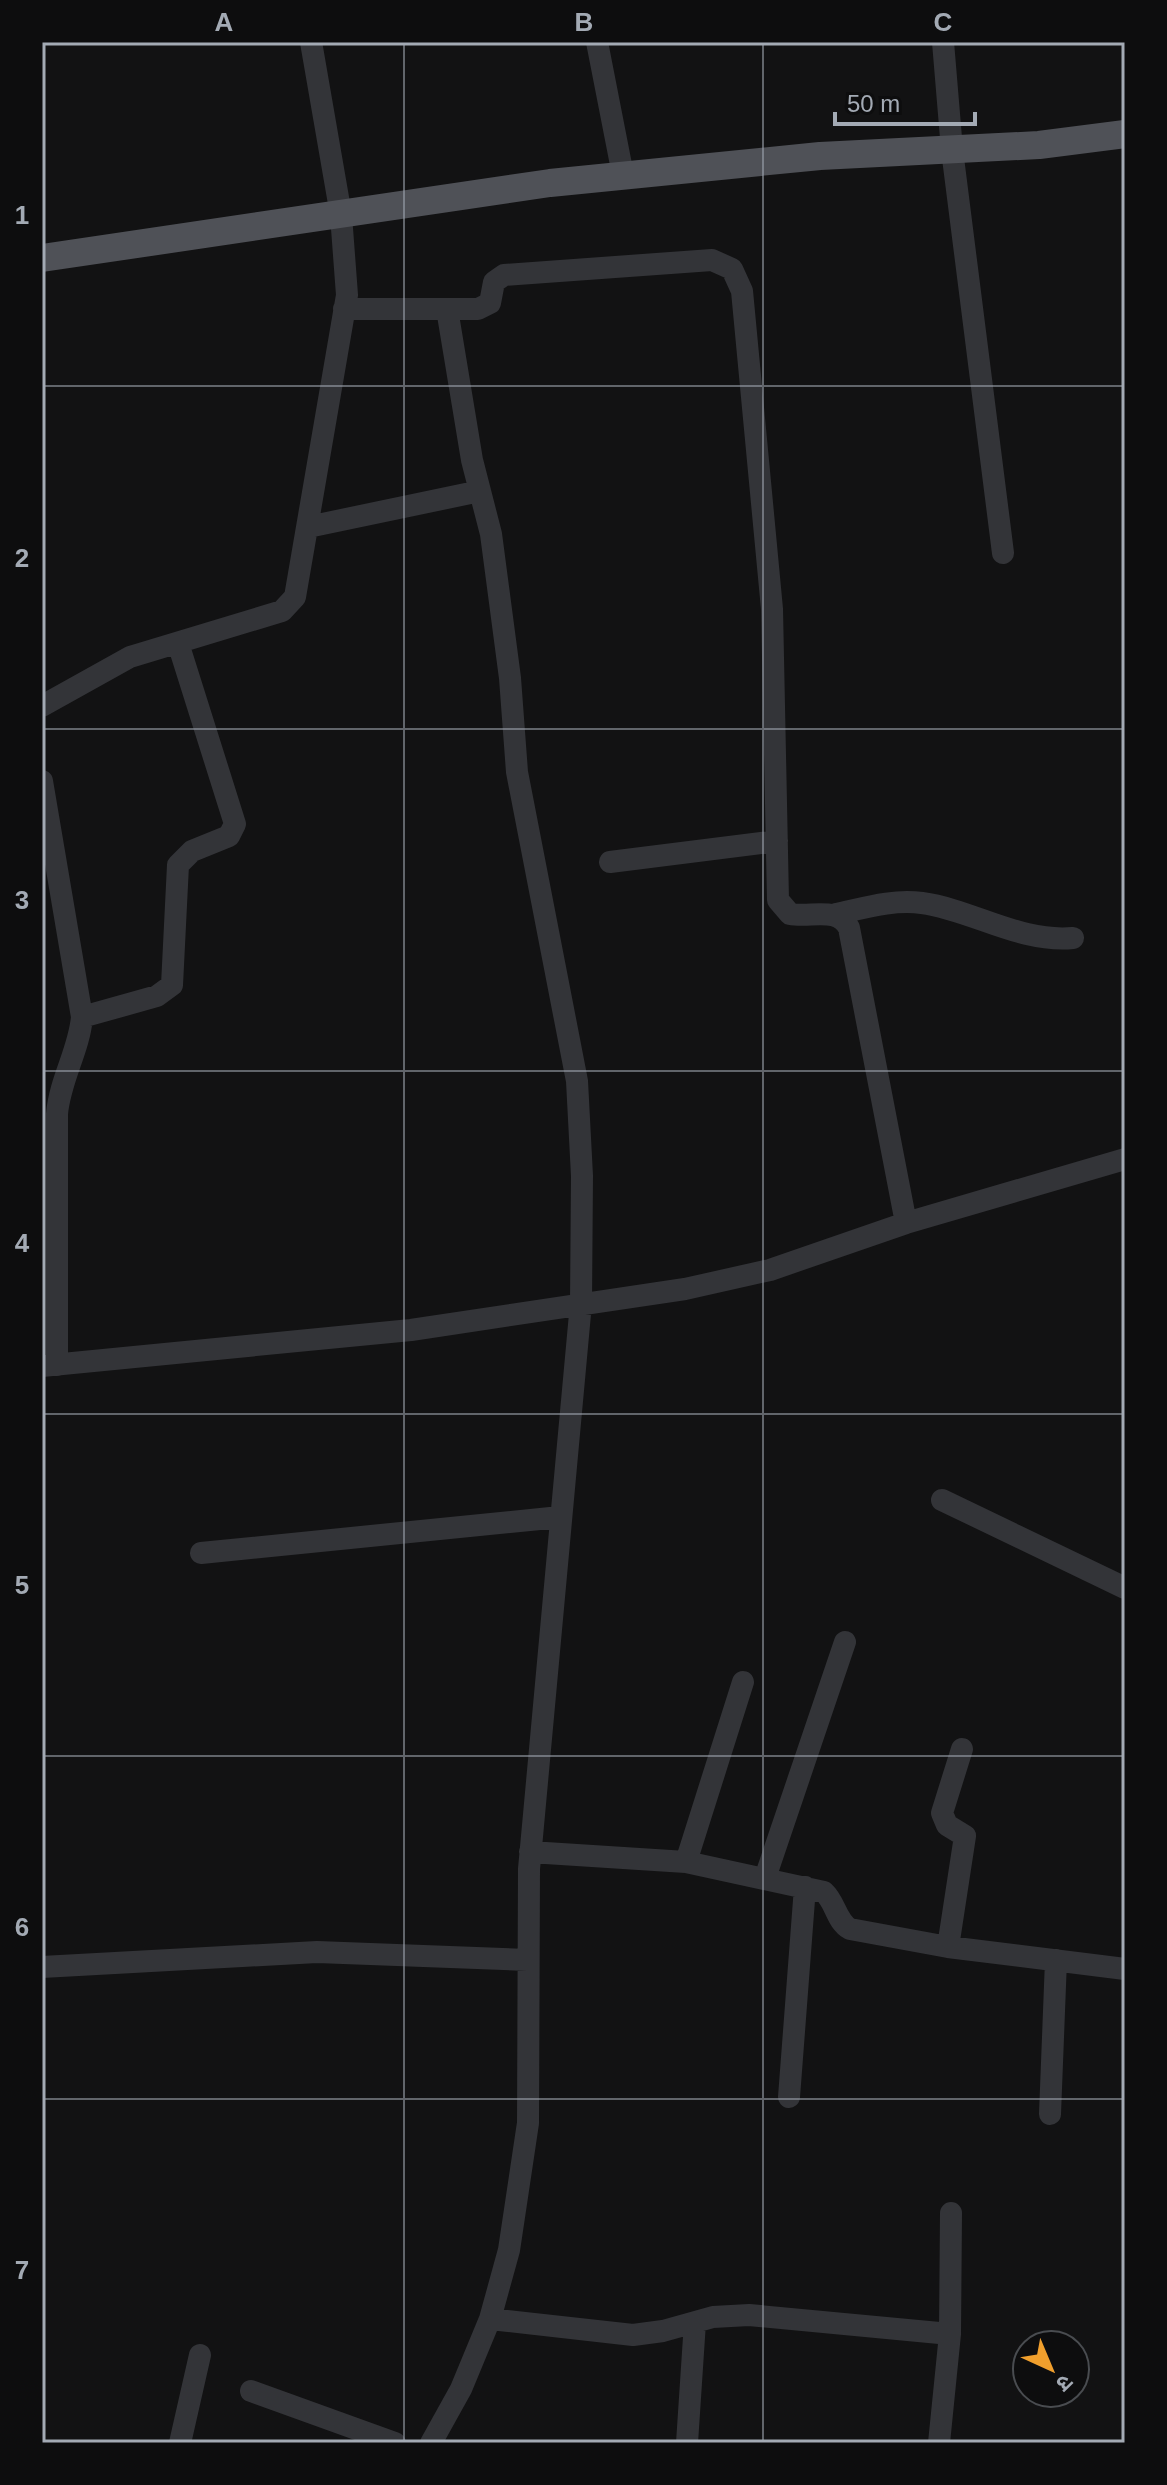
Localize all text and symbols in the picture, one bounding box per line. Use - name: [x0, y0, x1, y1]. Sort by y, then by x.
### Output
- text: A: [215, 7, 234, 37]
- text: B: [575, 7, 593, 37]
- text: C: [934, 7, 953, 37]
- scale bar: [835, 76, 975, 126]
- text: 50 m: [847, 90, 900, 117]
- text: 1: [15, 200, 29, 230]
- text: 2: [15, 543, 29, 573]
- text: 3: [15, 885, 29, 915]
- text: 4: [15, 1228, 30, 1258]
- text: 5: [15, 1570, 29, 1600]
- text: 6: [15, 1912, 29, 1942]
- text: 7: [15, 2255, 29, 2285]
- north arrow: [1011, 2329, 1091, 2409]
- text: उ: [1050, 2370, 1078, 2397]

